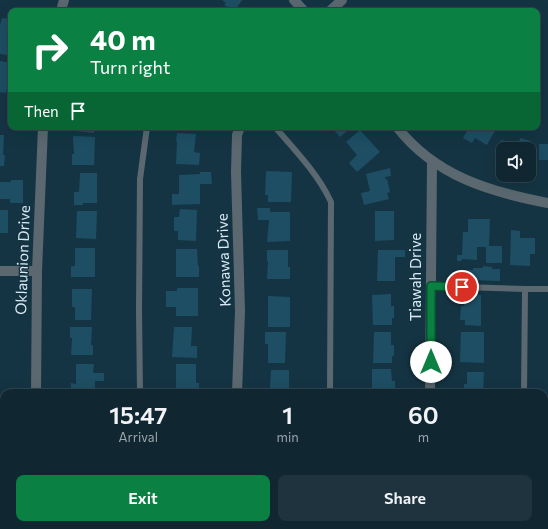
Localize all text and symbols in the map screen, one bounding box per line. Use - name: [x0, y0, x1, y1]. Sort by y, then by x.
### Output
- text: 40 m: [90, 22, 156, 56]
- icon: right: [24, 24, 76, 76]
- text: Turn right: [90, 56, 170, 78]
- icon: arrive: [67, 100, 89, 122]
- text: Then: [24, 102, 59, 120]
- map controls: [496, 142, 536, 182]
- button: sound: [496, 142, 536, 182]
- street label: Oklaunion Drive: [11, 205, 33, 315]
- street label: Konawa Drive: [212, 213, 234, 307]
- street label: Tiawah Drive: [406, 233, 424, 321]
- pin: [445, 270, 479, 304]
- icon: arrive: [451, 276, 473, 298]
- position arrow: [410, 341, 452, 383]
- text: 15:47: [109, 400, 167, 429]
- text: 1: [282, 400, 293, 429]
- text: 60: [408, 400, 439, 429]
- text: Arrival: [119, 429, 158, 445]
- text: min: [277, 429, 299, 445]
- text: m: [418, 429, 429, 445]
- button: Exit: [16, 475, 270, 521]
- button: Share: [278, 475, 532, 521]

